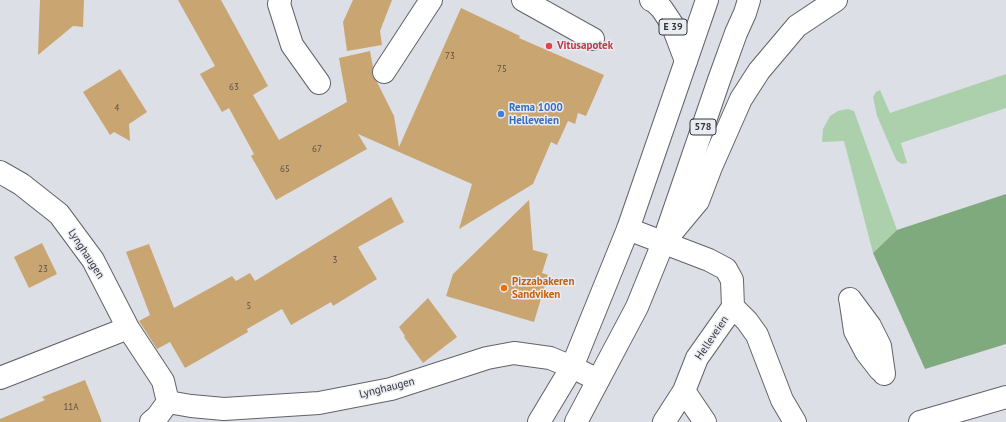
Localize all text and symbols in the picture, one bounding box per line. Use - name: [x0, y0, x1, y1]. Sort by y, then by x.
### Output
- road number: E 39: [659, 19, 687, 35]
- place label: Vitusapotek: [557, 39, 613, 53]
- marker: Vitusapotek: [544, 41, 554, 51]
- house number: 73: [445, 51, 455, 61]
- house number: 75: [497, 64, 507, 74]
- house number: 63: [229, 82, 239, 92]
- place label: Rema 1000 Helleveien: [509, 101, 563, 127]
- house number: 4: [115, 103, 119, 113]
- marker: Rema 1000 Helleveien: [496, 109, 506, 119]
- road number: 578: [690, 119, 716, 135]
- house number: 67: [312, 144, 322, 154]
- house number: 65: [280, 164, 290, 174]
- street label: Lynghaugen: [65, 227, 107, 281]
- house number: 3: [333, 255, 337, 265]
- house number: 23: [38, 264, 48, 274]
- place label: Pizzabakeren Sandviken: [512, 275, 574, 301]
- marker: Pizzabakeren Sandviken: [499, 283, 509, 293]
- house number: 5: [247, 301, 251, 311]
- street label: Helleveien: [693, 314, 731, 362]
- street label: Lynghaugen: [358, 375, 416, 401]
- house number: 11A: [63, 402, 79, 412]

